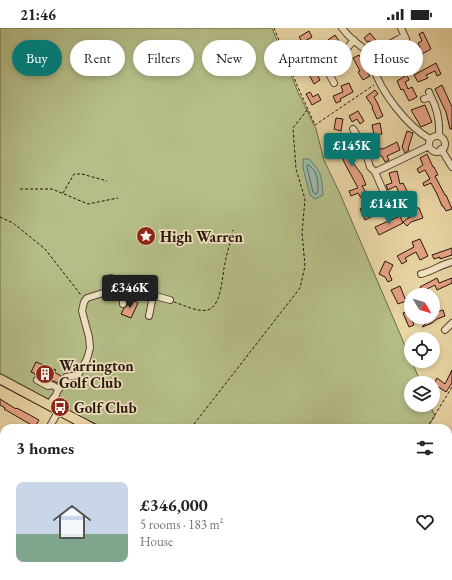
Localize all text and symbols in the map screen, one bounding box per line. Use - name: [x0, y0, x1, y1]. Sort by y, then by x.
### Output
- text: 21:46: [20, 5, 56, 24]
- chip: Buy: [12, 40, 62, 76]
- chip: Rent: [70, 40, 125, 76]
- chip: Filters: [133, 40, 194, 76]
- chip: New: [202, 40, 256, 76]
- chip: Apartment: [264, 40, 352, 76]
- chip: House: [360, 40, 423, 76]
- pin: £145K: [324, 133, 380, 167]
- text: £145K: [333, 137, 371, 154]
- pin: £141K: [361, 191, 417, 225]
- text: £141K: [370, 195, 408, 212]
- place icon: High Warren: [135, 225, 157, 247]
- place label: High Warren: [160, 227, 244, 246]
- pin: £346K: [102, 275, 158, 309]
- text: £346K: [111, 279, 149, 296]
- north arrow: [404, 288, 440, 324]
- map controls: [404, 288, 440, 412]
- button: locate: [404, 332, 440, 368]
- place label: Warrington Golf Club: [59, 356, 134, 392]
- building icon: Warrington Golf Club: [34, 363, 56, 385]
- button: layers: [404, 376, 440, 412]
- bus stop icon: Golf Club: [49, 396, 71, 418]
- place label: Golf Club: [74, 398, 137, 417]
- text: 3 homes: [16, 437, 74, 459]
- icon: filters: [414, 437, 436, 459]
- text: £346,000: [140, 494, 208, 516]
- icon: home: [48, 498, 96, 546]
- icon: heart: [414, 511, 436, 533]
- text: 5 rooms · 183 m²: [140, 516, 224, 533]
- text: House: [140, 533, 173, 550]

